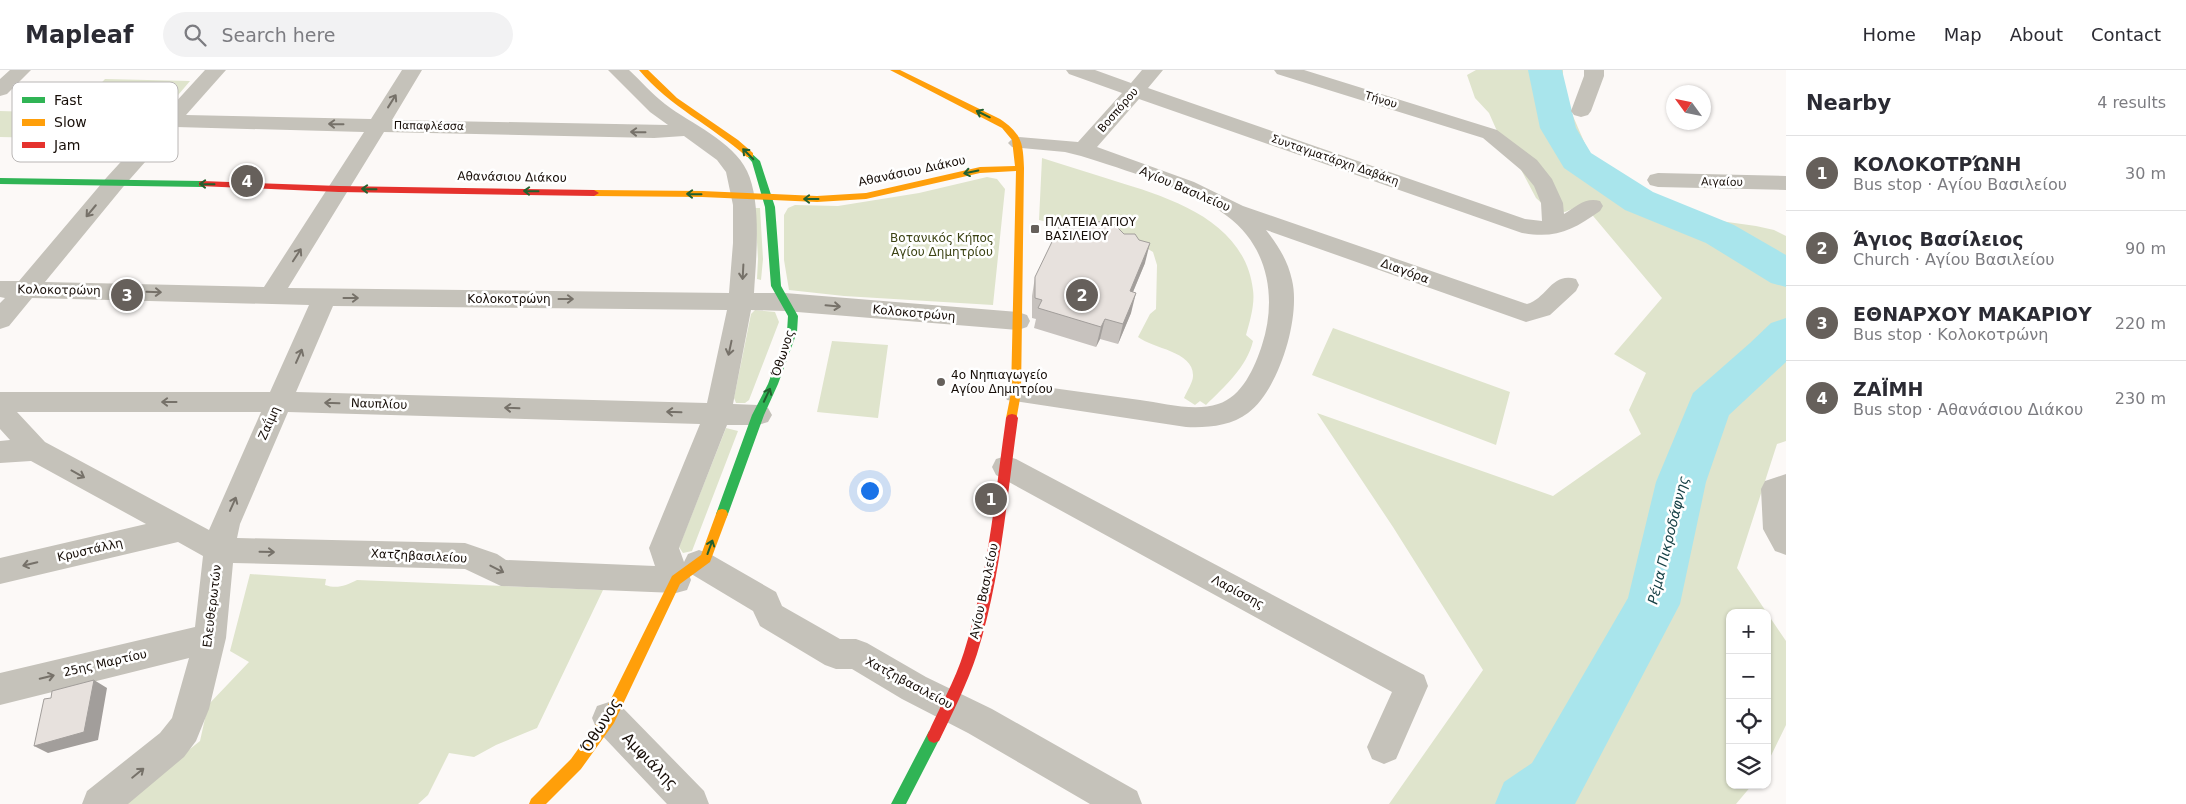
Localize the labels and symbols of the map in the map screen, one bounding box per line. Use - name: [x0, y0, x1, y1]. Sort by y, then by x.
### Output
- legend: [12, 82, 178, 162]
- street label: Βοσπόρου: [1095, 85, 1141, 135]
- north arrow: [1666, 85, 1711, 130]
- street label: Τήνου: [1362, 89, 1399, 111]
- text: Fast: [54, 92, 83, 108]
- one-way arrow: [387, 95, 397, 109]
- one-way arrow: [975, 109, 990, 119]
- text: Slow: [54, 114, 87, 130]
- one-way arrow: [328, 119, 344, 129]
- street label: Παπαφλέσσα: [394, 119, 464, 133]
- one-way arrow: [631, 127, 647, 137]
- street label: Συνταγματάρχη Δαβάκη: [1269, 132, 1401, 188]
- text: Jam: [53, 137, 80, 153]
- one-way arrow: [742, 148, 755, 160]
- street label: Αθανάσιου Διάκου: [857, 153, 967, 189]
- pin: 4: [231, 162, 263, 200]
- street label: Αγίου Βασιλείου: [1138, 164, 1233, 214]
- one-way arrow: [964, 168, 980, 177]
- street label: Αθανάσιου Διάκου: [457, 169, 567, 185]
- street label: Αιγαίου: [1701, 175, 1743, 189]
- one-way arrow: [199, 179, 215, 189]
- one-way arrow: [361, 184, 378, 194]
- one-way arrow: [524, 187, 540, 196]
- one-way arrow: [686, 189, 702, 198]
- one-way arrow: [804, 194, 820, 204]
- one-way arrow: [85, 205, 96, 218]
- place label: ΠΛΑΤΕΙΑ ΑΓΙΟΥ ΒΑΣΙΛΕΙΟΥ: [1045, 215, 1137, 243]
- marker: ΠΛΑΤΕΙΑ ΑΓΙΟΥ ΒΑΣΙΛΕΙΟΥ: [1029, 223, 1041, 235]
- park label: Βοτανικός Κήπος Αγίου Δημητρίου: [890, 231, 994, 259]
- one-way arrow: [292, 248, 302, 262]
- street label: Διαγόρα: [1379, 256, 1431, 286]
- one-way arrow: [739, 264, 748, 280]
- pin: 3: [111, 276, 143, 314]
- pin: 2: [1066, 276, 1098, 314]
- street label: Κολοκοτρώνη: [17, 282, 101, 298]
- one-way arrow: [145, 287, 161, 297]
- street label: Κολοκοτρώνη: [467, 292, 551, 306]
- one-way arrow: [342, 293, 359, 303]
- one-way arrow: [558, 294, 574, 304]
- one-way arrow: [825, 302, 841, 311]
- street label: Κολοκοτρώνη: [872, 302, 956, 324]
- street label: Όθωνος: [769, 328, 797, 379]
- one-way arrow: [725, 340, 734, 356]
- one-way arrow: [295, 349, 304, 364]
- place label: 4ο Νηπιαγωγείο Αγίου Δημητρίου: [951, 368, 1053, 396]
- marker: 4ο Νηπιαγωγείο Αγίου Δημητρίου: [935, 376, 947, 388]
- one-way arrow: [762, 388, 772, 403]
- street label: Ναυπλίου: [351, 396, 408, 412]
- one-way arrow: [162, 397, 178, 407]
- one-way arrow: [324, 398, 340, 408]
- one-way arrow: [504, 403, 520, 413]
- street label: Ζαΐμη: [254, 404, 283, 442]
- one-way arrow: [667, 408, 683, 417]
- one-way arrow: [70, 469, 84, 479]
- water label: Ρέμα Πικροδάφνης: [1644, 474, 1692, 606]
- your location: [857, 478, 883, 504]
- pin: 1: [975, 480, 1007, 518]
- one-way arrow: [229, 497, 239, 512]
- street label: Κρυστάλλη: [56, 536, 124, 564]
- one-way arrow: [706, 540, 715, 556]
- street label: Αγίου Βασιλείου: [967, 542, 1001, 640]
- street label: Χατζηβασιλείου: [370, 546, 468, 566]
- one-way arrow: [259, 547, 275, 556]
- one-way arrow: [23, 560, 39, 569]
- street label: Ελευθερωτών: [200, 563, 224, 648]
- one-way arrow: [489, 565, 504, 574]
- street label: Λαρίσσης: [1209, 572, 1267, 612]
- street label: 25ης Μαρτίου: [62, 647, 148, 679]
- street label: Χατζηβασιλείου: [863, 654, 955, 712]
- one-way arrow: [39, 672, 55, 681]
- street label: Όθωνος: [577, 695, 625, 756]
- street label: Αμφιάλης: [619, 729, 681, 793]
- one-way arrow: [131, 768, 144, 779]

